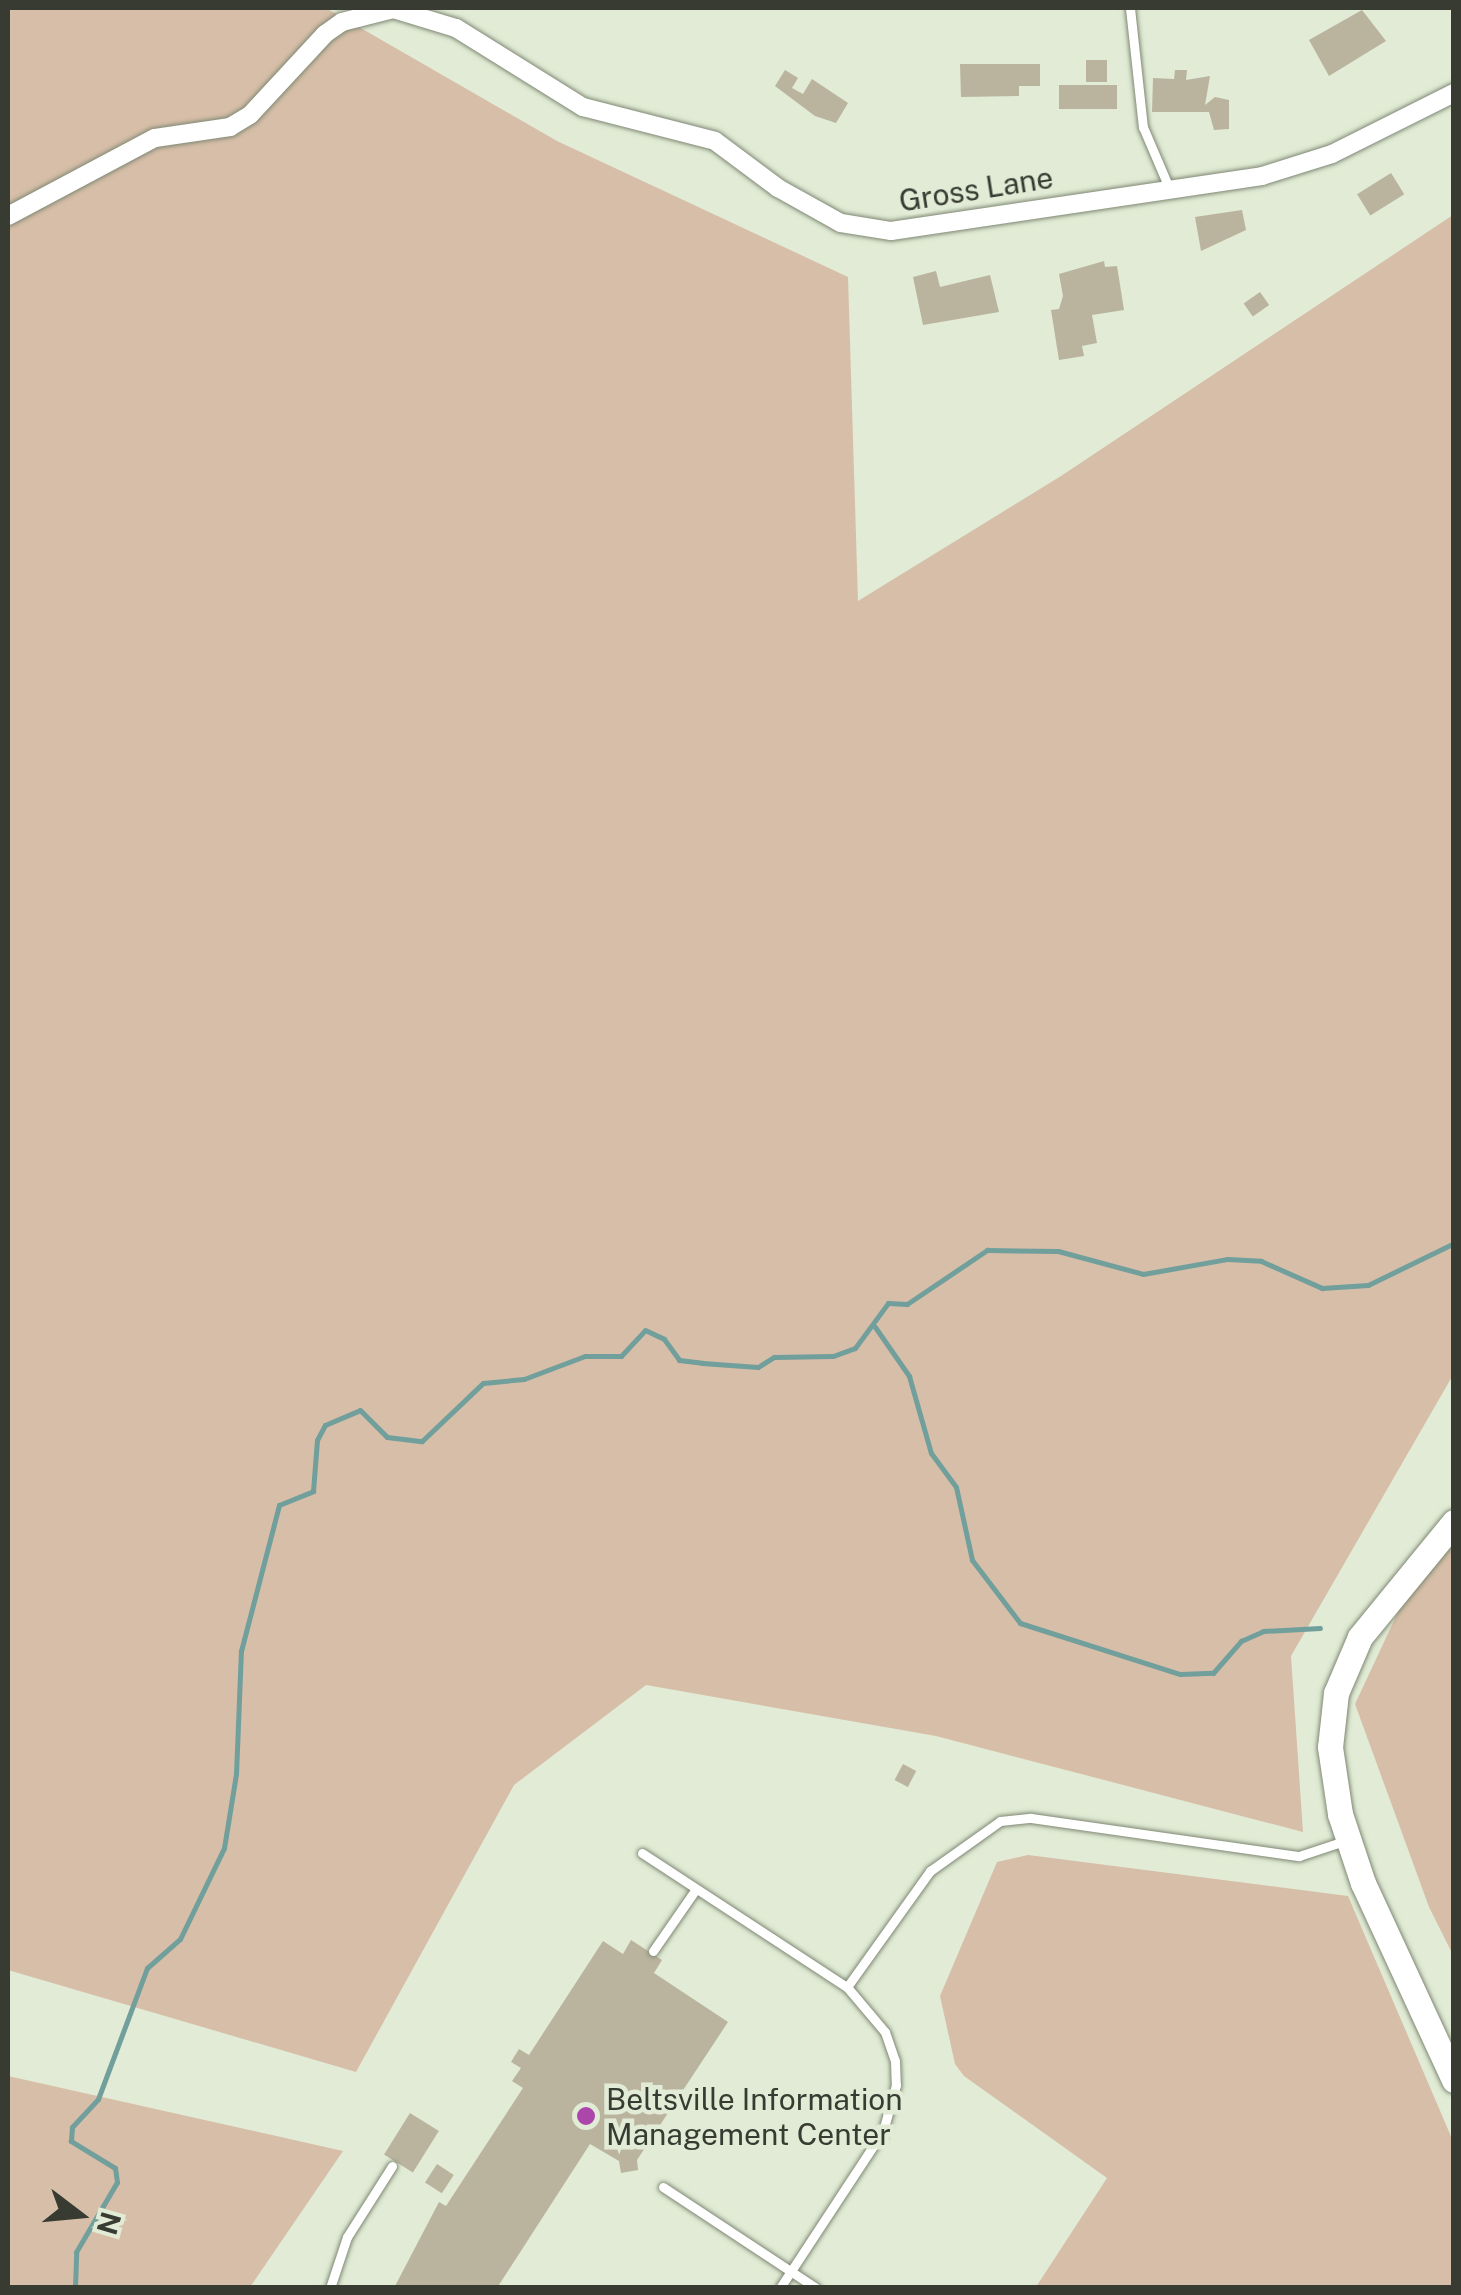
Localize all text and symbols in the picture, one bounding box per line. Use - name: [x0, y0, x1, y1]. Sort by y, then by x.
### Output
- street label: Gross Lane: [896, 159, 1056, 219]
- place label: Beltsville Information Management Center: [606, 2081, 903, 2152]
- marker: Beltsville Information Management Center: [575, 2105, 597, 2127]
- north arrow: [30, 2165, 130, 2265]
- text: N: [90, 2208, 128, 2238]

